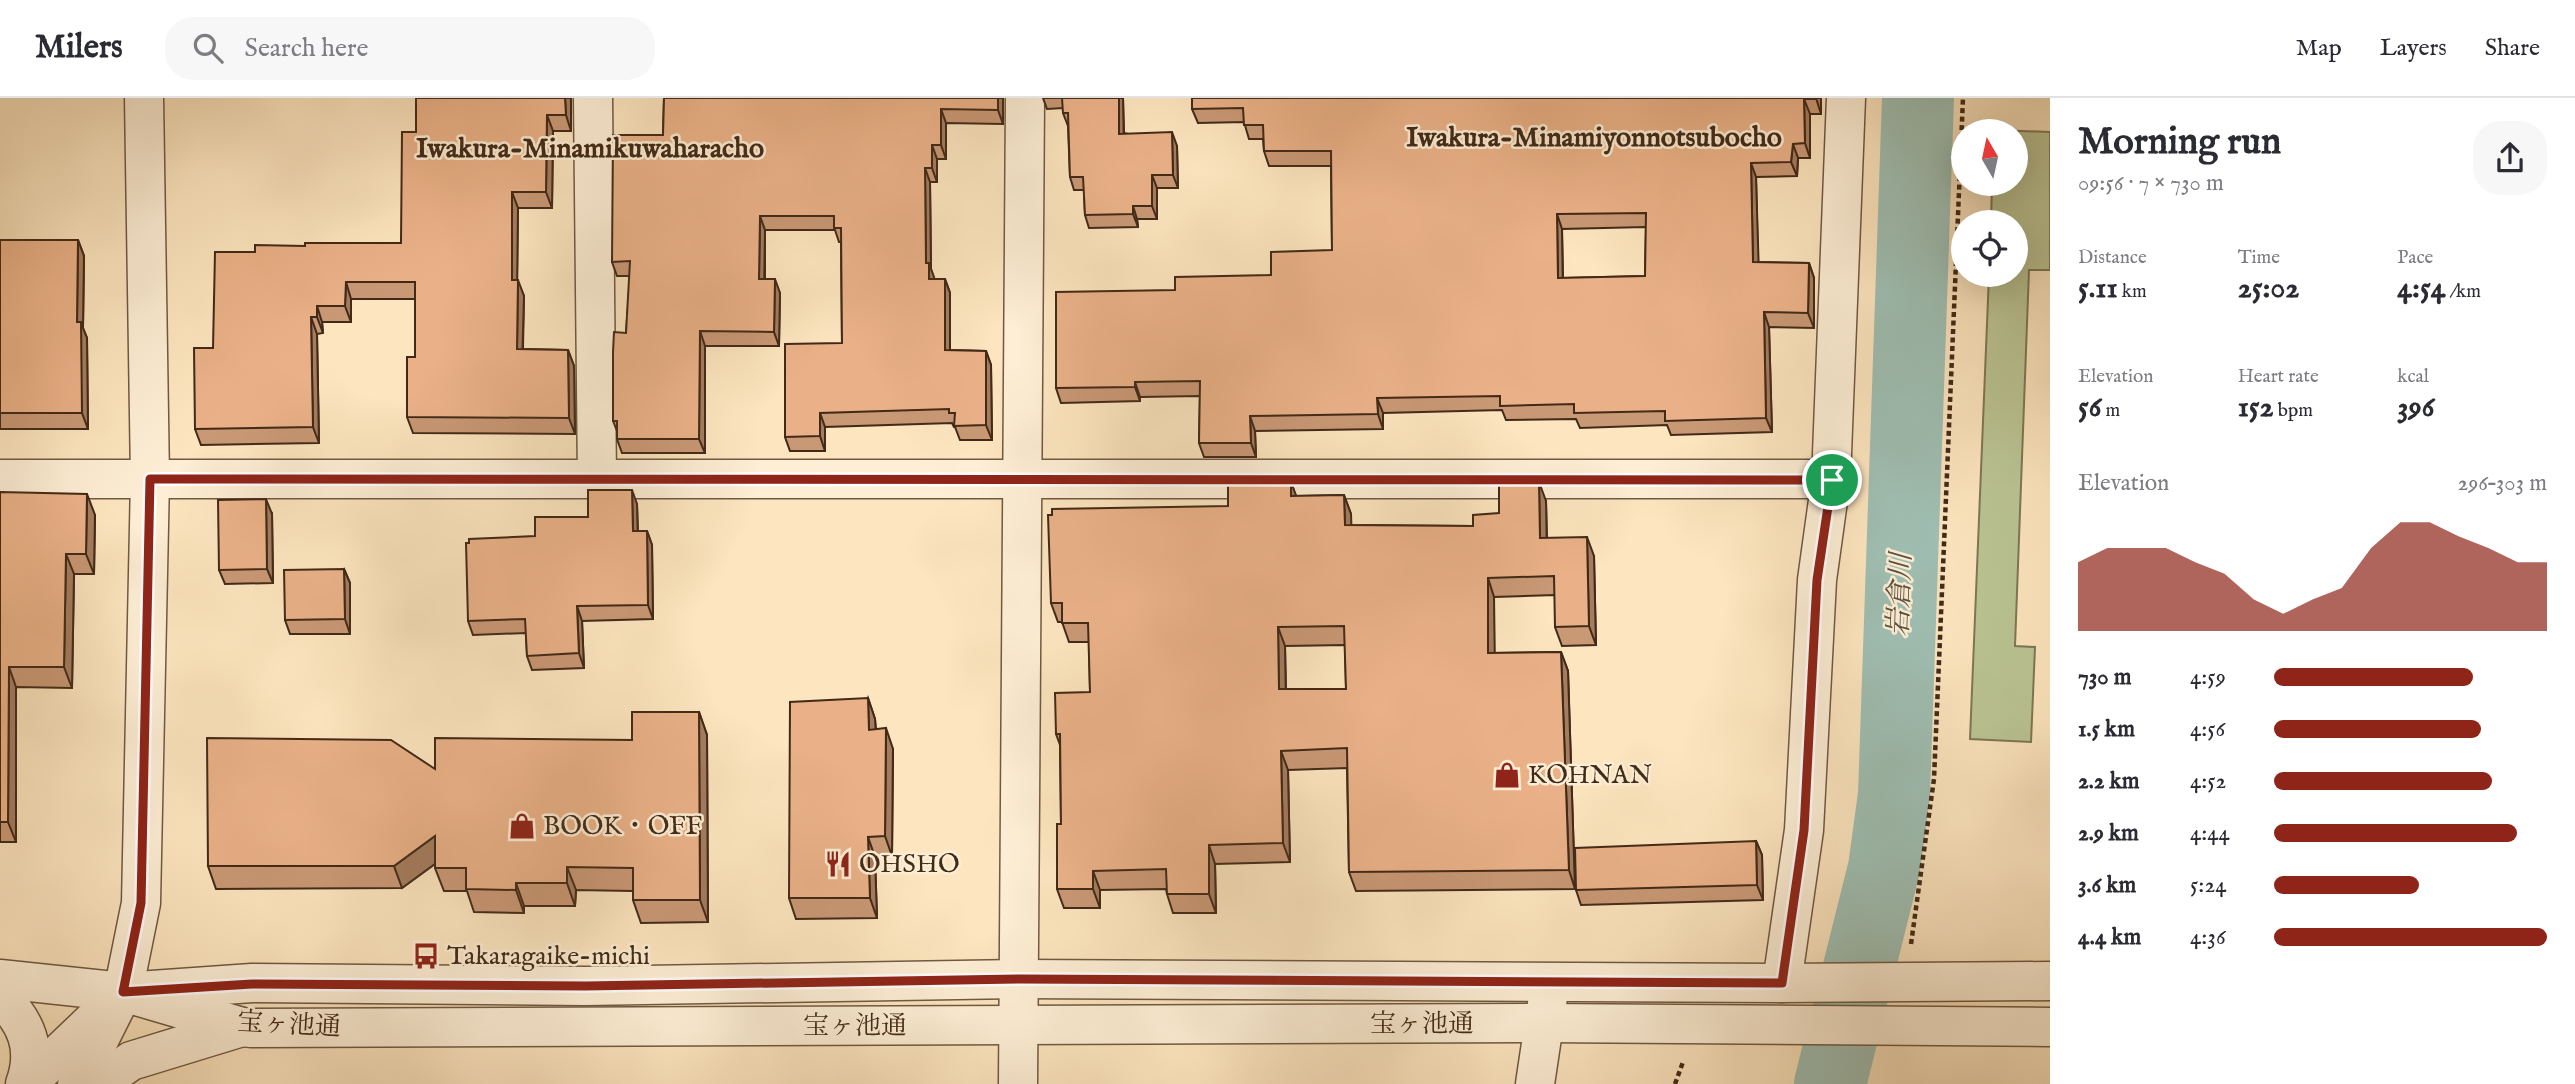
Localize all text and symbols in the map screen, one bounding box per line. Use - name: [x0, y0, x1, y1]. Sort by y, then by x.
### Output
- search box: [165, 17, 655, 80]
- text: Milers: [35, 27, 123, 69]
- icon: search: [189, 29, 227, 67]
- text: Search here: [245, 32, 369, 65]
- text: Map: [2296, 33, 2342, 64]
- text: Layers: [2380, 33, 2447, 64]
- text: Share: [2485, 33, 2540, 64]
- north arrow: [1951, 119, 2028, 196]
- map controls: [1951, 119, 2028, 287]
- text: Morning run: [2078, 119, 2281, 167]
- district label: Iwakura-Minamiyonnotsubocho: [1406, 121, 1782, 156]
- button: share: [2473, 121, 2547, 195]
- district label: Iwakura-Minamikuwaharacho: [416, 132, 764, 167]
- text: 09:56 · 7 × 730 m: [2078, 169, 2224, 198]
- button: locate: [1951, 210, 2028, 287]
- text: Distance: [2078, 246, 2147, 270]
- text: Time: [2238, 246, 2280, 270]
- text: Pace: [2397, 246, 2433, 270]
- text: 5.11: [2078, 270, 2118, 308]
- text: 25:02: [2238, 270, 2299, 308]
- text: 4:54: [2397, 270, 2445, 308]
- text: km: [2118, 280, 2147, 304]
- text: /km: [2445, 280, 2481, 304]
- text: Elevation: [2078, 365, 2153, 389]
- text: Heart rate: [2238, 365, 2319, 389]
- text: kcal: [2397, 365, 2429, 389]
- text: 56: [2078, 389, 2101, 427]
- text: 152: [2238, 389, 2274, 427]
- text: 396: [2397, 389, 2434, 427]
- text: m: [2101, 399, 2120, 423]
- text: bpm: [2274, 399, 2313, 423]
- pin: [1802, 450, 1862, 510]
- icon: arrive: [1813, 461, 1851, 499]
- text: Elevation: [2078, 469, 2169, 498]
- text: 296–303 m: [2458, 469, 2547, 498]
- water label: 岩倉川: [1882, 549, 1920, 638]
- text: 730 m: [2078, 663, 2131, 692]
- text: 4:59: [2190, 663, 2226, 692]
- text: 1.5 km: [2078, 715, 2135, 744]
- text: 4:56: [2190, 715, 2225, 744]
- place label: KOHNAN: [1528, 759, 1652, 792]
- shop icon: KOHNAN: [1492, 760, 1522, 790]
- text: 2.2 km: [2078, 767, 2140, 796]
- text: 4:52: [2190, 767, 2226, 796]
- place label: BOOK・OFF: [543, 810, 702, 843]
- shop icon: BOOK・OFF: [507, 811, 537, 841]
- text: 2.9 km: [2078, 819, 2139, 848]
- text: 4:44: [2190, 819, 2230, 848]
- place label: OHSHO: [859, 848, 960, 881]
- restaurant icon: OHSHO: [823, 849, 853, 879]
- text: 3.6 km: [2078, 871, 2136, 900]
- text: 5:24: [2190, 871, 2226, 900]
- text: 4.4 km: [2078, 923, 2141, 952]
- text: 4:36: [2190, 923, 2226, 952]
- place label: Takaragaike-michi: [447, 940, 650, 973]
- bus stop icon: Takaragaike-michi: [411, 941, 441, 971]
- street label: 宝ヶ池通: [236, 1006, 342, 1044]
- street label: 宝ヶ池通: [1370, 1008, 1474, 1041]
- street label: 宝ヶ池通: [803, 1010, 907, 1043]

